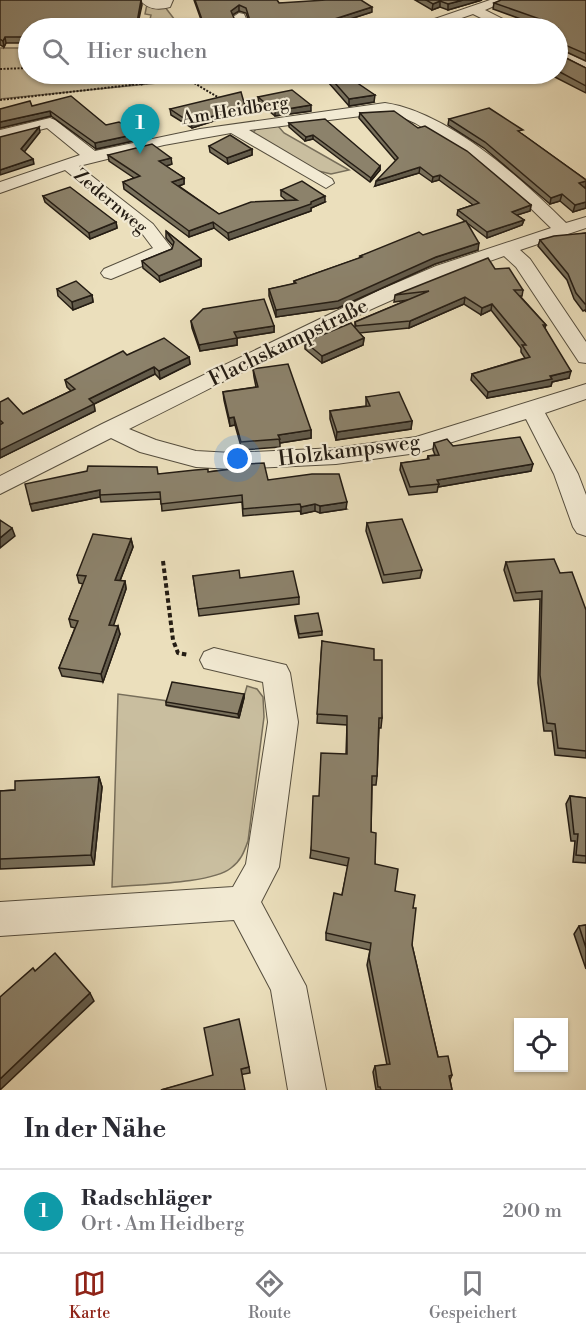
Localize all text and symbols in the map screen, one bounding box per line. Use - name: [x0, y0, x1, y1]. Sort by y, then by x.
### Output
- search box: [18, 18, 568, 84]
- icon: search: [39, 35, 72, 68]
- text: Hier suchen: [87, 38, 207, 65]
- street label: Am Heidberg: [179, 91, 291, 130]
- pin: 1: [120, 104, 160, 154]
- street label: Zedernweg: [69, 164, 153, 239]
- street label: Flachskampstraße: [204, 293, 372, 393]
- street label: Holzkampsweg: [277, 429, 422, 473]
- your location: [223, 444, 252, 473]
- map controls: [514, 1018, 568, 1072]
- button: locate: [514, 1018, 568, 1072]
- text: In der Nähe: [24, 1113, 166, 1145]
- text: Radschläger: [81, 1185, 212, 1212]
- text: 1: [39, 1199, 48, 1224]
- text: 200 m: [502, 1199, 562, 1224]
- text: Ort · Am Heidberg: [81, 1212, 244, 1237]
- tab: Karte: [69, 1267, 110, 1323]
- tab: Route: [248, 1267, 291, 1323]
- tab: Gespeichert: [429, 1267, 517, 1323]

